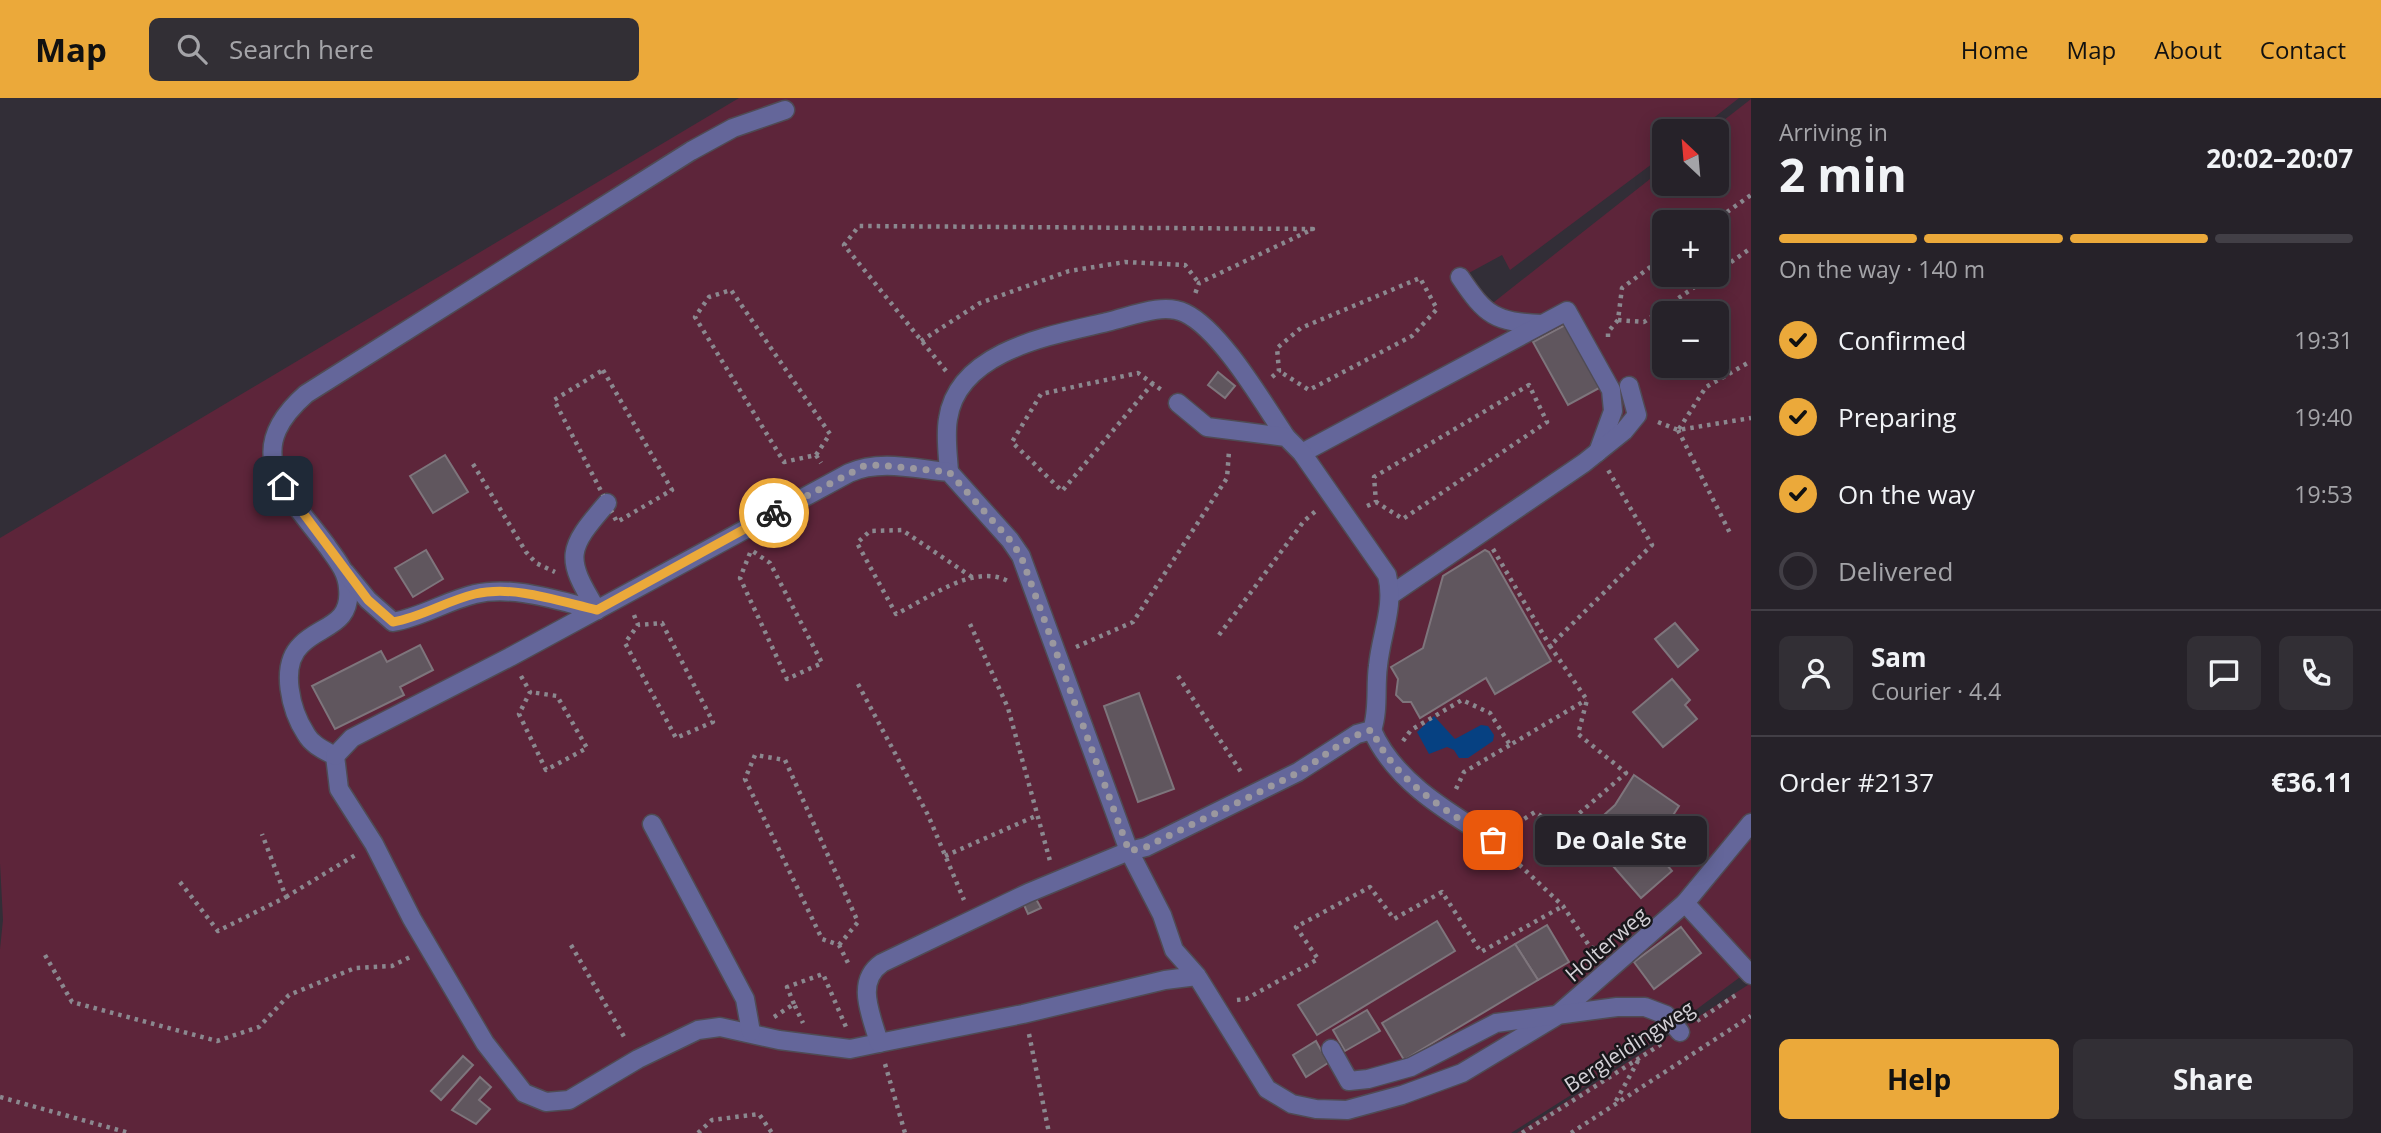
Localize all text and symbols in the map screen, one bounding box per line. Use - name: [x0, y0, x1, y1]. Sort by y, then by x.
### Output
- search box: [149, 18, 639, 81]
- text: Map: [35, 27, 107, 72]
- icon: search: [173, 30, 211, 68]
- text: Search here: [229, 31, 374, 67]
- text: Home: [1961, 33, 2029, 66]
- text: Map: [2067, 33, 2116, 66]
- text: About: [2154, 33, 2222, 66]
- text: Contact: [2260, 33, 2346, 66]
- text: Arriving in: [1779, 116, 1888, 148]
- north arrow: [1652, 119, 1729, 196]
- map controls: [1652, 119, 1729, 378]
- text: 20:02–20:07: [2206, 140, 2353, 176]
- text: 2 min: [1779, 143, 1907, 205]
- button: +: [1652, 210, 1729, 287]
- text: On the way · 140 m: [1779, 253, 1985, 285]
- button: −: [1652, 301, 1729, 378]
- icon: check: [1779, 321, 1817, 359]
- text: Confirmed: [1838, 322, 1966, 358]
- text: 19:31: [2294, 324, 2353, 356]
- icon: check: [1779, 398, 1817, 436]
- text: Preparing: [1838, 399, 1956, 435]
- text: 19:40: [2294, 401, 2353, 433]
- pin: [253, 456, 313, 516]
- icon: home: [264, 467, 302, 505]
- icon: check: [1779, 475, 1817, 513]
- text: On the way: [1838, 476, 1975, 512]
- courier: [739, 478, 809, 548]
- text: 19:53: [2294, 478, 2353, 510]
- icon: bike: [755, 494, 793, 532]
- text: Delivered: [1838, 553, 1953, 589]
- button: person: [1779, 636, 1853, 710]
- button: chat: [2187, 636, 2261, 710]
- button: phone: [2279, 636, 2353, 710]
- text: Sam: [1871, 639, 1927, 675]
- text: Courier · 4.4: [1871, 675, 2001, 707]
- text: Order #2137: [1779, 764, 1934, 800]
- text: €36.11: [2271, 764, 2353, 800]
- pin: [1463, 810, 1523, 870]
- callout: De Oale Ste: [1535, 816, 1706, 864]
- icon: bag: [1474, 821, 1512, 859]
- text: De Oale Ste: [1555, 824, 1687, 856]
- street label: Holterweg: [1559, 900, 1653, 988]
- street label: Bergleidingweg: [1559, 994, 1699, 1098]
- button: Help: [1779, 1039, 2059, 1119]
- button: Share: [2073, 1039, 2353, 1119]

